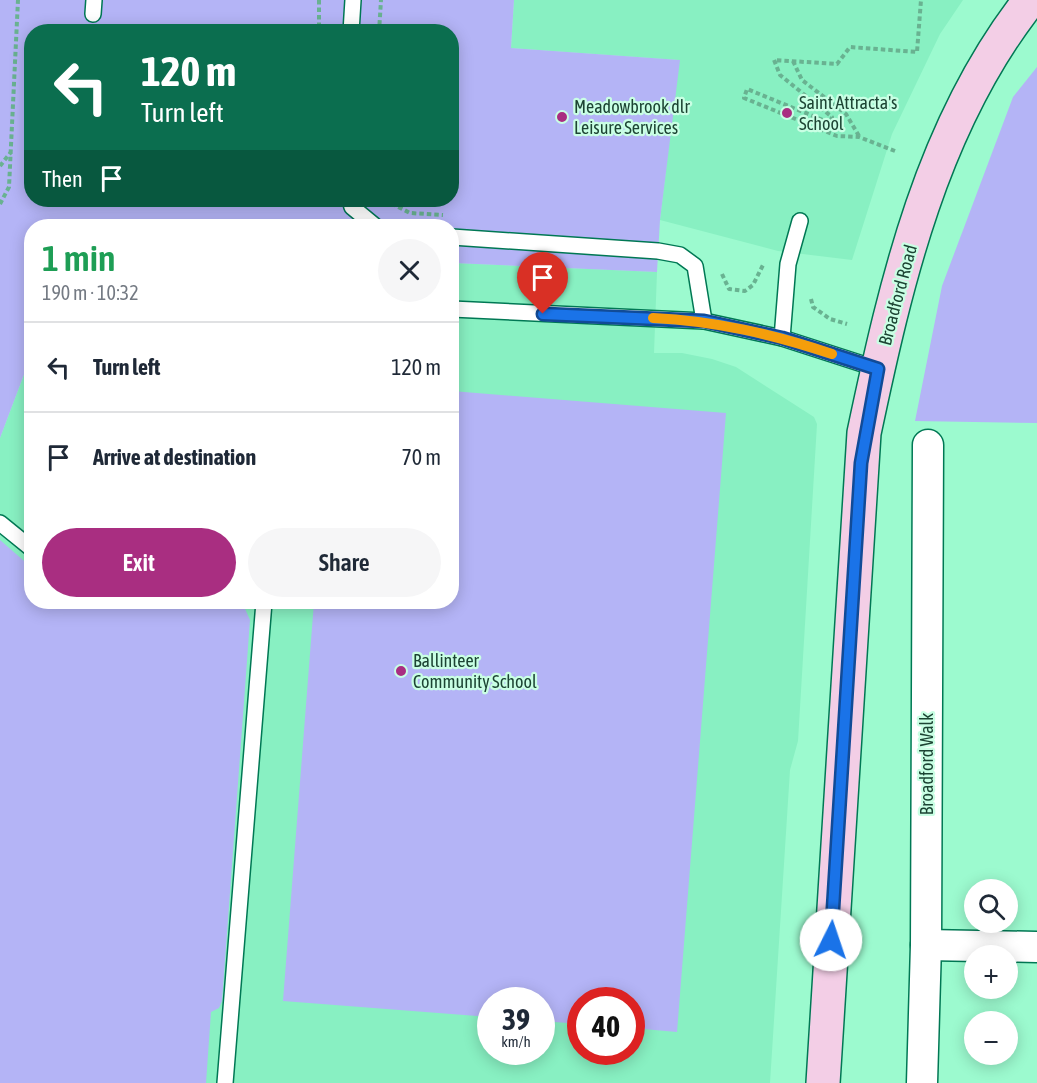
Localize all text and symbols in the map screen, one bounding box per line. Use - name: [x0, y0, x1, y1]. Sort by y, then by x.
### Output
- text: 120 m: [141, 47, 236, 95]
- icon: left: [42, 48, 120, 126]
- place label: Saint Attracta's School: [799, 92, 897, 134]
- place label: Meadowbrook dlr Leisure Services: [574, 96, 691, 138]
- text: Turn left: [141, 97, 224, 128]
- marker: Saint Attracta's School: [780, 106, 794, 120]
- marker: Meadowbrook dlr Leisure Services: [555, 110, 569, 124]
- icon: arrive: [95, 162, 128, 195]
- text: Then: [42, 166, 83, 192]
- text: 1 min: [42, 237, 116, 279]
- button: close: [378, 239, 441, 302]
- street label: Broadford Road: [874, 242, 921, 347]
- pin: [517, 252, 568, 314]
- icon: arrive: [526, 261, 559, 294]
- text: 190 m · 10:32: [42, 281, 139, 304]
- icon: left: [42, 351, 75, 384]
- text: Turn left: [93, 354, 160, 380]
- text: 120 m: [391, 354, 441, 380]
- icon: arrive: [42, 441, 75, 474]
- text: Arrive at destination: [93, 444, 256, 470]
- text: 70 m: [401, 444, 441, 470]
- button: Exit: [42, 528, 236, 597]
- button: Share: [248, 528, 441, 597]
- place label: Ballinteer Community School: [413, 650, 537, 692]
- marker: Ballinteer Community School: [394, 664, 408, 678]
- street label: Broadford Walk: [916, 713, 937, 815]
- map controls: [964, 879, 1018, 1065]
- button: search: [964, 879, 1018, 933]
- position arrow: [799, 908, 863, 972]
- button: +: [964, 945, 1018, 999]
- speed limit sign: 40: [567, 987, 645, 1065]
- text: 39: [502, 1002, 530, 1036]
- button: −: [964, 1011, 1018, 1065]
- text: km/h: [501, 1033, 531, 1050]

